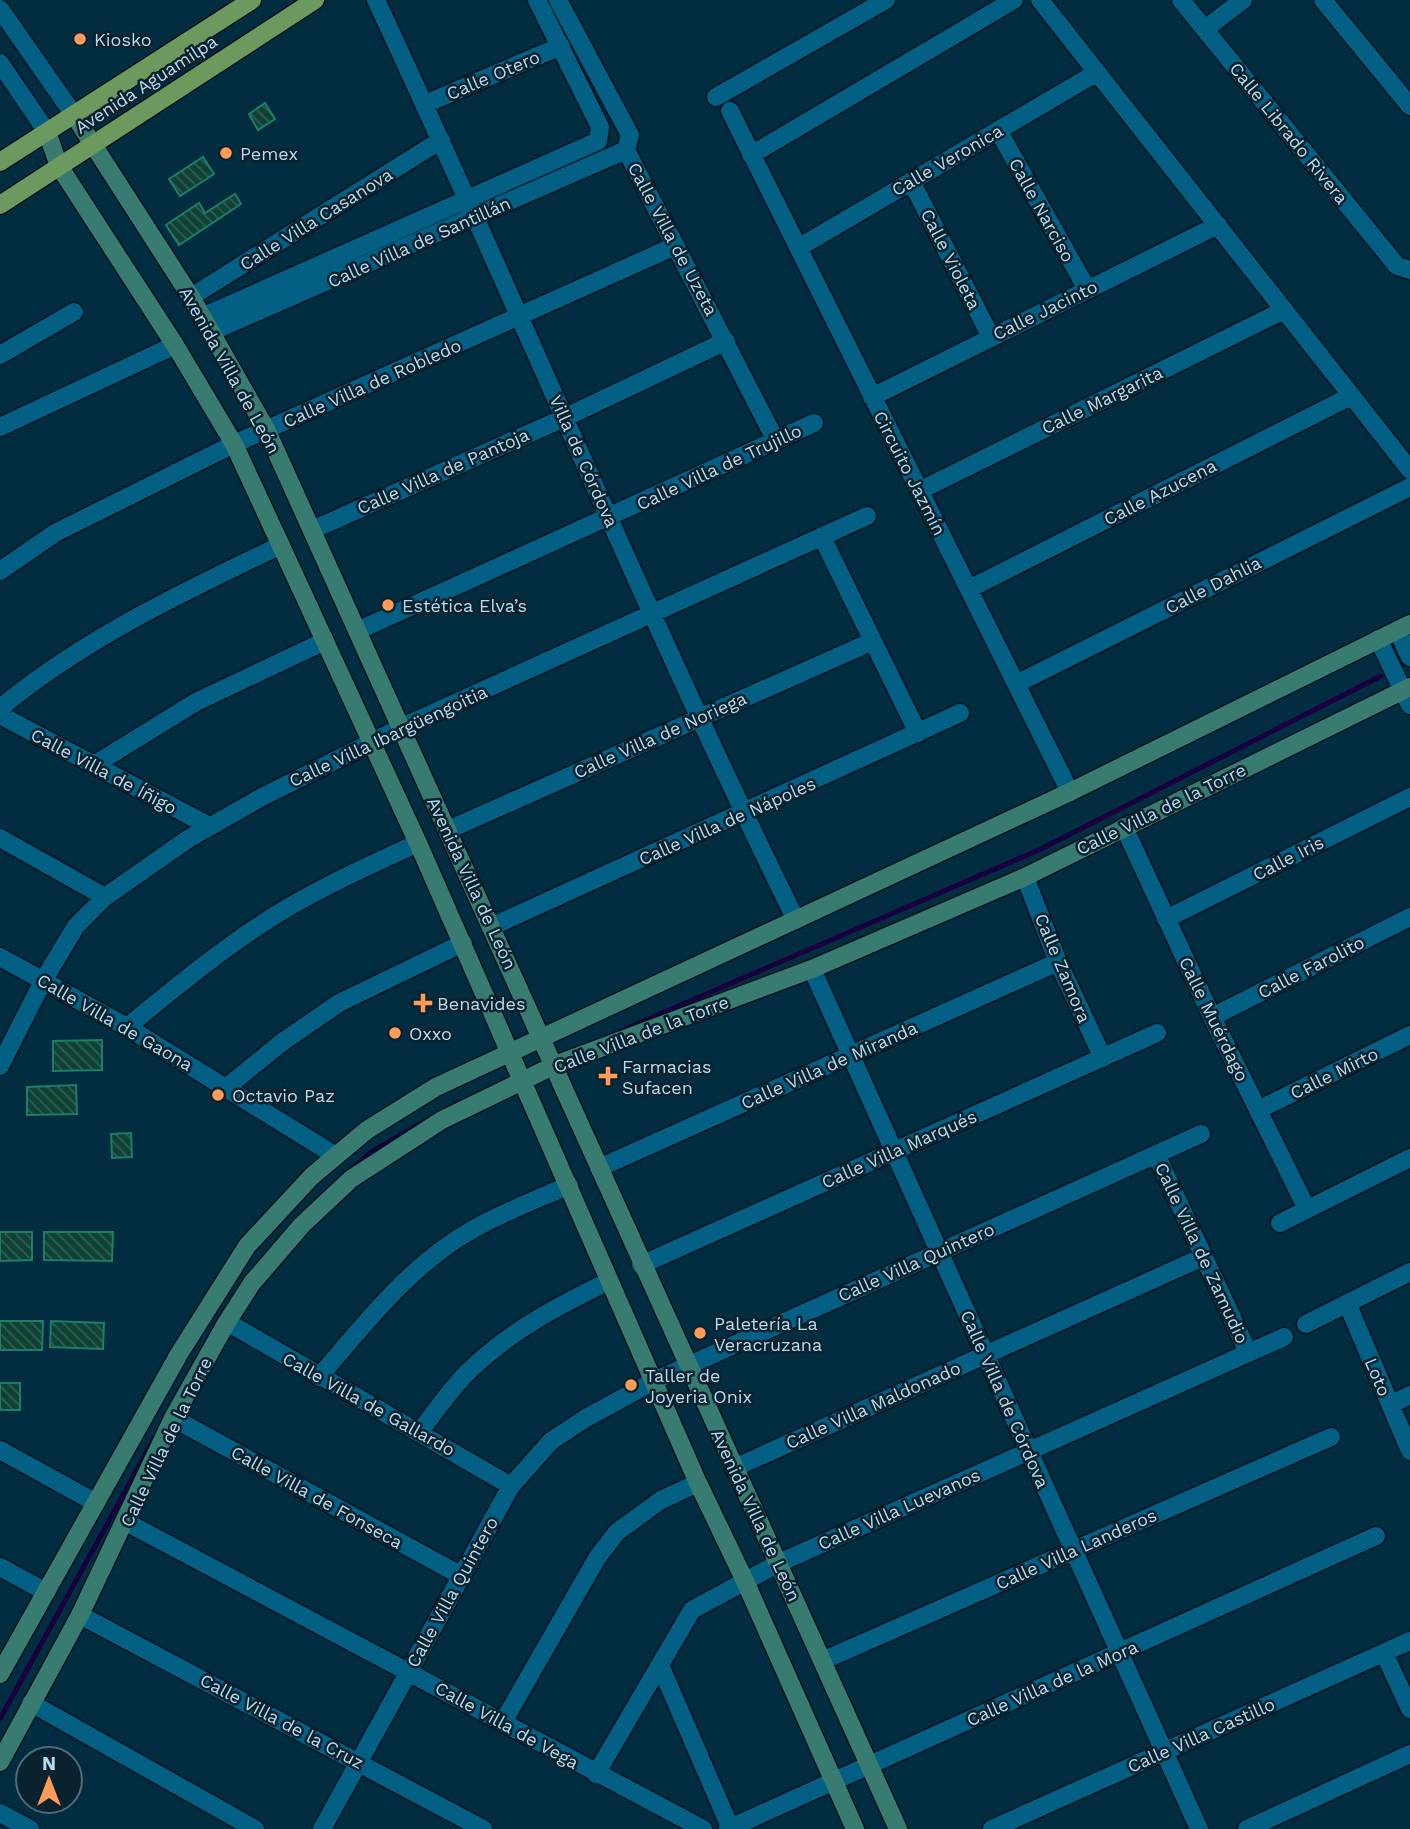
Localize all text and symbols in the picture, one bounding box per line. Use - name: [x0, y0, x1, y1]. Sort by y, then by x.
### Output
- place label: Kiosko: [94, 29, 152, 50]
- street label: Avenida Aguamilpa: [71, 30, 221, 138]
- marker: Kiosko: [72, 31, 88, 47]
- street label: Calle Otero: [443, 46, 543, 104]
- street label: Calle Librado Rivera: [1225, 58, 1353, 208]
- street label: Calle Veronica: [888, 120, 1006, 200]
- place label: Pemex: [240, 143, 298, 164]
- marker: Pemex: [218, 145, 234, 161]
- street label: Calle Narciso: [1005, 154, 1079, 266]
- street label: Calle Villa de Uzeta: [624, 159, 722, 319]
- street label: Calle Villa Casanova: [236, 163, 396, 275]
- street label: Calle Villa de Santillán: [324, 192, 514, 292]
- street label: Calle Violeta: [917, 205, 985, 313]
- street label: Calle Jacinto: [989, 276, 1101, 344]
- street label: Avenida Villa de León: [175, 283, 285, 457]
- street label: Calle Villa de Robledo: [280, 334, 464, 432]
- street label: Calle Margarita: [1038, 362, 1166, 438]
- street label: Villa de Córdova: [545, 392, 623, 530]
- street label: Circuito Jazmín: [870, 407, 950, 539]
- street label: Calle Villa de Trujillo: [633, 420, 805, 514]
- street label: Calle Villa de Pantoja: [354, 424, 532, 518]
- street label: Calle Azucena: [1100, 455, 1220, 529]
- street label: Calle Dahlia: [1162, 552, 1264, 618]
- place label: Estética Elva’s: [402, 595, 527, 616]
- marker: Estética Elva’s: [380, 597, 396, 613]
- street label: Calle Villa Ibargüengoitia: [286, 681, 490, 791]
- street label: Calle Villa de Noriega: [570, 687, 750, 783]
- street label: Calle Villa de Íñigo: [27, 724, 181, 818]
- street label: Calle Villa de la Torre: [1073, 759, 1249, 859]
- street label: Calle Villa de Nápoles: [635, 772, 819, 870]
- street label: Avenida Villa de León: [423, 794, 521, 972]
- street label: Calle Iris: [1249, 831, 1327, 885]
- street label: Calle Zamora: [1031, 910, 1095, 1026]
- street label: Calle Farolito: [1254, 931, 1368, 1003]
- street label: Calle Muérdago: [1175, 953, 1253, 1085]
- street label: Calle Villa de Gaona: [34, 969, 196, 1075]
- street label: Calle Villa de la Torre: [550, 991, 732, 1077]
- place label: Benavides: [437, 993, 525, 1014]
- marker: Benavides: [415, 995, 431, 1011]
- street label: Calle Villa de Miranda: [738, 1017, 920, 1113]
- place label: Oxxo: [409, 1023, 452, 1044]
- marker: Oxxo: [387, 1025, 403, 1041]
- street label: Calle Mirto: [1287, 1043, 1381, 1103]
- place label: Farmacias Sufacen: [622, 1056, 711, 1098]
- marker: Farmacias Sufacen: [600, 1068, 616, 1084]
- place label: Octavio Paz: [232, 1085, 335, 1106]
- marker: Octavio Paz: [210, 1087, 226, 1103]
- street label: Calle Villa Marqués: [818, 1105, 980, 1193]
- street label: Calle Villa de Zamudio: [1151, 1159, 1253, 1347]
- street label: Calle Villa Quintero: [835, 1218, 997, 1306]
- street label: Calle Villa de Córdova: [956, 1307, 1054, 1491]
- place label: Paletería La Veracruzana: [714, 1313, 822, 1355]
- marker: Paletería La Veracruzana: [692, 1325, 708, 1341]
- street label: Calle Villa de Gallardo: [279, 1348, 459, 1460]
- street label: Calle Villa de la Torre: [116, 1354, 216, 1530]
- street label: Loto: [1361, 1355, 1395, 1399]
- street label: Calle Villa Maldonado: [782, 1357, 964, 1453]
- place label: Taller de Joyeria Onix: [645, 1365, 752, 1407]
- marker: Taller de Joyeria Onix: [623, 1377, 639, 1393]
- street label: Avenida Villa de León: [707, 1426, 805, 1604]
- street label: Calle Villa de Fonseca: [228, 1441, 406, 1553]
- street label: Calle Villa Luevanos: [815, 1464, 983, 1554]
- street label: Calle Villa Landeros: [992, 1504, 1160, 1594]
- street label: Calle Villa Quintero: [402, 1513, 502, 1671]
- street label: Calle Villa de la Mora: [963, 1636, 1141, 1730]
- street label: Calle Villa de la Cruz: [197, 1669, 367, 1773]
- street label: Calle Villa de Vega: [431, 1677, 583, 1773]
- street label: Calle Villa Castillo: [1124, 1693, 1278, 1777]
- north arrow: [14, 1745, 84, 1815]
- text: N: [42, 1752, 56, 1775]

